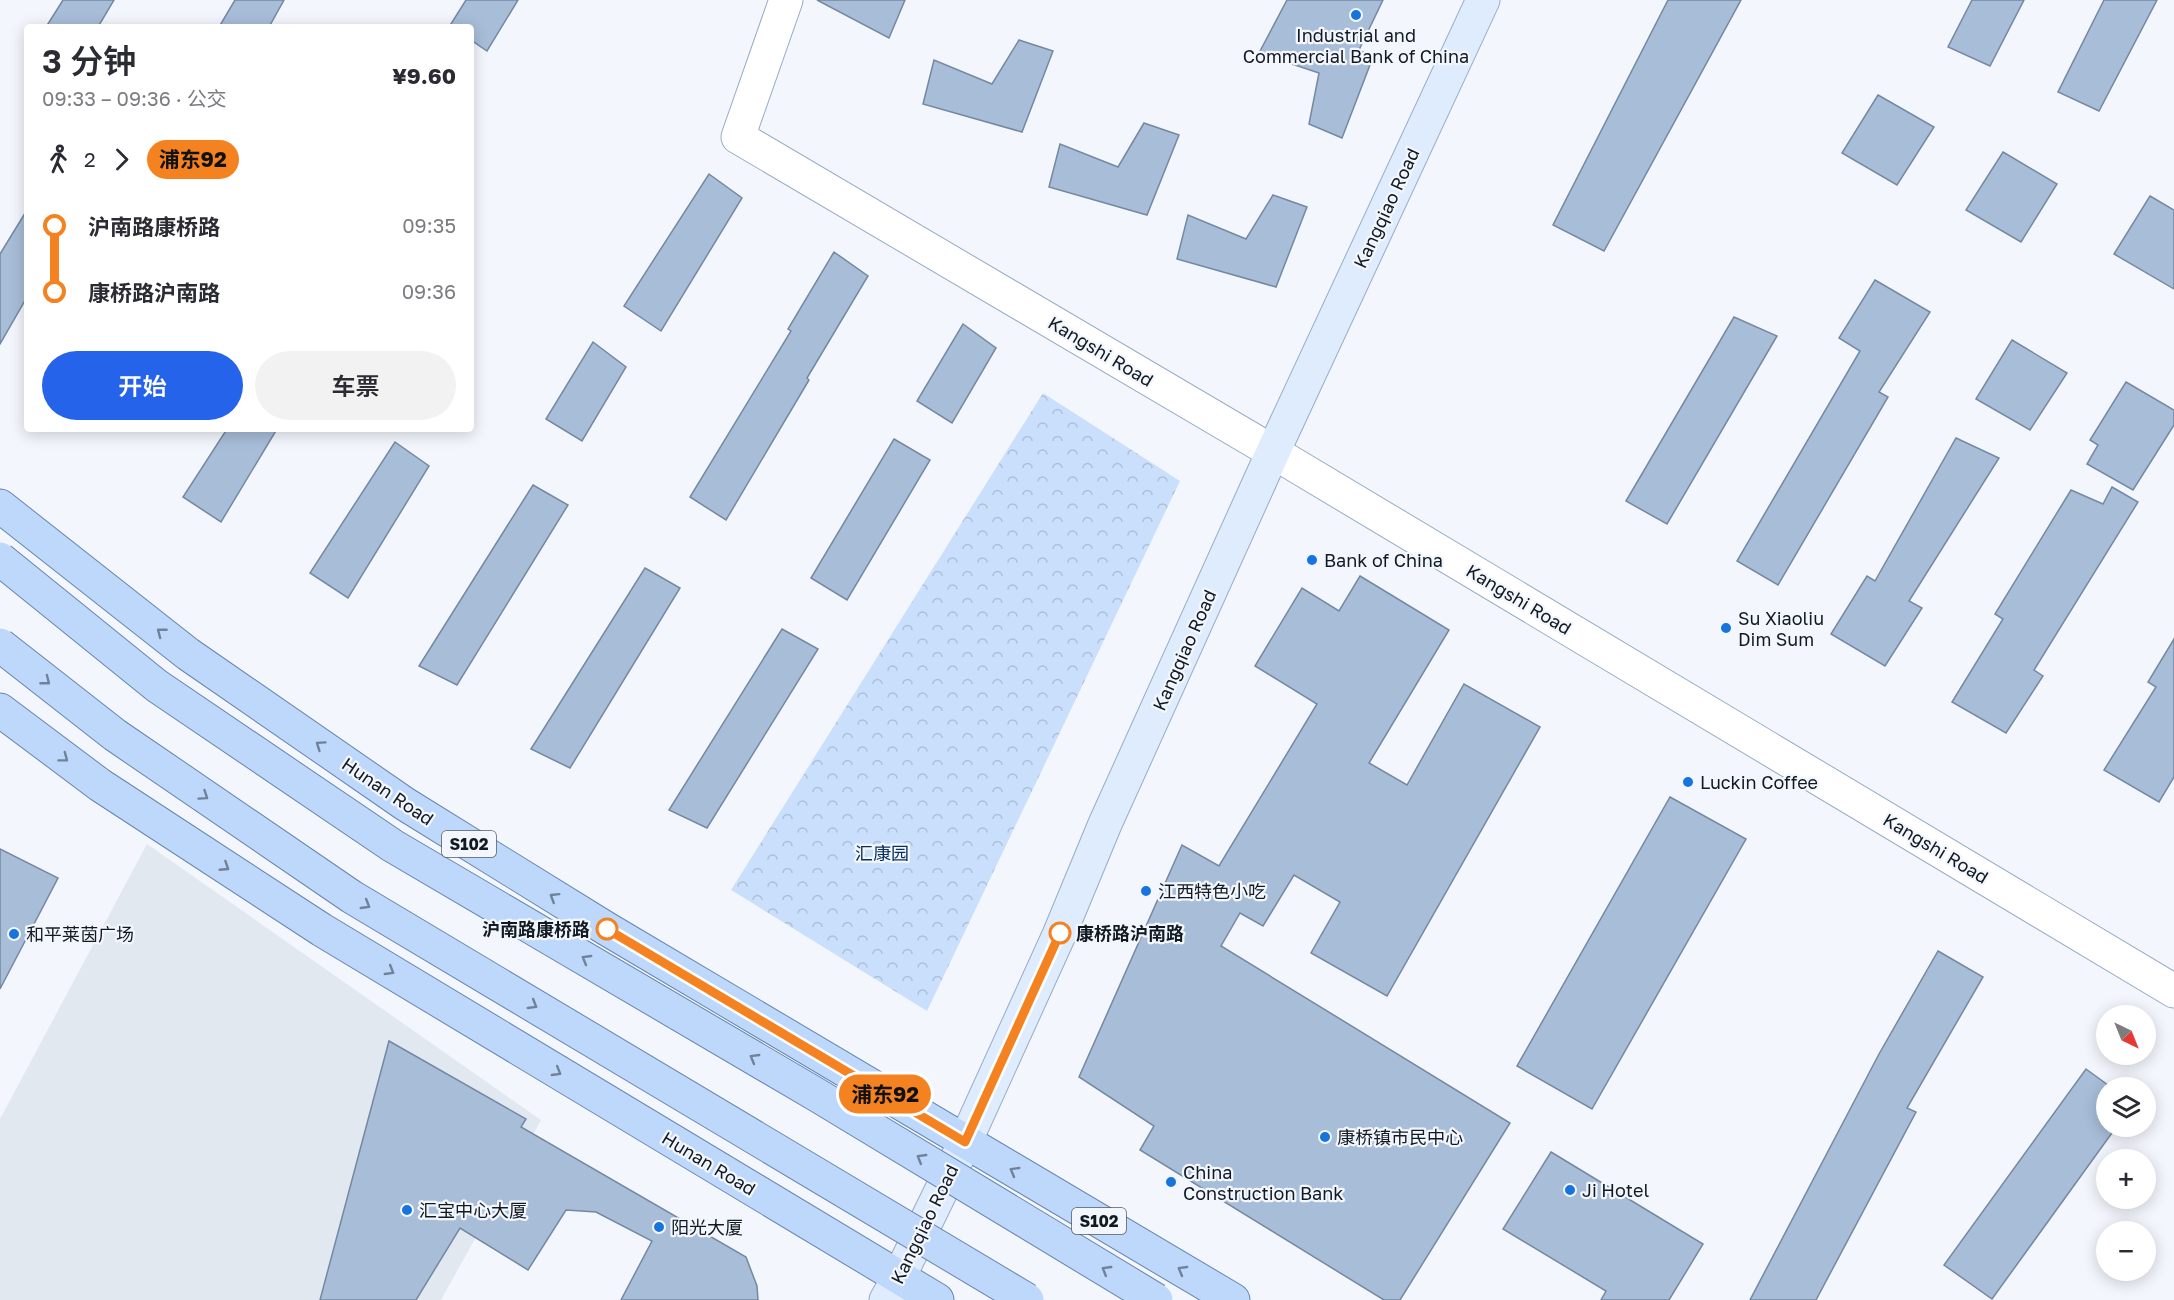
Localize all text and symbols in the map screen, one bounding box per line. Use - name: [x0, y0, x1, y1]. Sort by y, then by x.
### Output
- marker: Industrial and Commercial Bank of China: [1349, 8, 1363, 22]
- place label: Industrial and Commercial Bank of China: [1243, 24, 1469, 67]
- text: 3 分钟: [42, 41, 136, 80]
- text: ¥9.60: [392, 62, 456, 89]
- text: 09:33 – 09:36 · 公交: [42, 86, 227, 110]
- icon: walk: [42, 143, 75, 176]
- icon: forward: [105, 143, 138, 176]
- street label: Kangqiao Road: [1349, 144, 1423, 272]
- text: 浦东92: [159, 146, 227, 172]
- text: 2: [84, 147, 96, 171]
- text: 沪南路康桥路: [88, 213, 220, 240]
- text: 09:35: [402, 213, 456, 237]
- text: 康桥路沪南路: [88, 279, 220, 306]
- text: 09:36: [402, 279, 456, 303]
- street label: Kangshi Road: [1045, 311, 1157, 391]
- button: 开始: [42, 351, 243, 420]
- button: 车票: [255, 351, 456, 420]
- place label: Bank of China: [1324, 549, 1443, 571]
- marker: Bank of China: [1305, 553, 1319, 567]
- street label: Kangshi Road: [1463, 559, 1575, 639]
- street label: Kangqiao Road: [1148, 586, 1220, 714]
- place label: Su Xiaoliu Dim Sum: [1738, 607, 1824, 650]
- marker: Su Xiaoliu Dim Sum: [1719, 621, 1733, 635]
- one-way arrow: [157, 629, 168, 640]
- one-way arrow: [39, 674, 50, 685]
- one-way arrow: [316, 741, 327, 752]
- one-way arrow: [57, 750, 68, 761]
- street label: Hunan Road: [338, 752, 438, 830]
- place label: Luckin Coffee: [1700, 771, 1818, 793]
- marker: Luckin Coffee: [1681, 775, 1695, 789]
- one-way arrow: [197, 789, 208, 800]
- street label: Kangshi Road: [1880, 808, 1992, 888]
- road number: S102: [442, 831, 496, 857]
- park label: 汇康园: [855, 842, 909, 864]
- one-way arrow: [218, 860, 229, 871]
- place label: 江西特色小吃: [1158, 880, 1266, 902]
- marker: 江西特色小吃: [1139, 884, 1153, 898]
- one-way arrow: [550, 892, 560, 904]
- one-way arrow: [360, 897, 370, 909]
- place label: 沪南路康桥路: [482, 918, 590, 940]
- marker: 沪南路康桥路: [596, 918, 618, 940]
- marker: 康桥路沪南路: [1049, 922, 1071, 944]
- place label: 康桥路沪南路: [1076, 922, 1184, 944]
- place label: 和平莱茵广场: [26, 923, 134, 945]
- marker: 和平莱茵广场: [7, 927, 21, 941]
- one-way arrow: [582, 955, 592, 967]
- one-way arrow: [384, 964, 394, 976]
- one-way arrow: [527, 997, 537, 1009]
- north arrow: [2096, 1005, 2156, 1065]
- map controls: [2096, 1005, 2156, 1281]
- one-way arrow: [750, 1054, 760, 1066]
- one-way arrow: [551, 1065, 561, 1076]
- line badge: 浦东92: [843, 1074, 927, 1114]
- button: layers: [2096, 1077, 2156, 1137]
- text: 浦东92: [851, 1081, 919, 1107]
- street label: Hunan Road: [658, 1126, 760, 1200]
- place label: 康桥镇市民中心: [1337, 1126, 1463, 1148]
- marker: 康桥镇市民中心: [1318, 1130, 1332, 1144]
- button: +: [2096, 1149, 2156, 1209]
- one-way arrow: [917, 1154, 927, 1166]
- street label: Kangqiao Road: [886, 1161, 962, 1287]
- place label: China Construction Bank: [1183, 1161, 1343, 1204]
- one-way arrow: [1010, 1167, 1020, 1179]
- marker: China Construction Bank: [1164, 1175, 1178, 1189]
- place label: Ji Hotel: [1582, 1179, 1649, 1201]
- marker: Ji Hotel: [1563, 1183, 1577, 1197]
- place label: 汇宝中心大厦: [419, 1199, 527, 1221]
- marker: 汇宝中心大厦: [400, 1203, 414, 1217]
- road number: S102: [1072, 1208, 1126, 1234]
- place label: 阳光大厦: [671, 1216, 743, 1238]
- marker: 阳光大厦: [652, 1220, 666, 1234]
- button: −: [2096, 1221, 2156, 1281]
- one-way arrow: [1102, 1265, 1112, 1277]
- one-way arrow: [1178, 1266, 1188, 1278]

